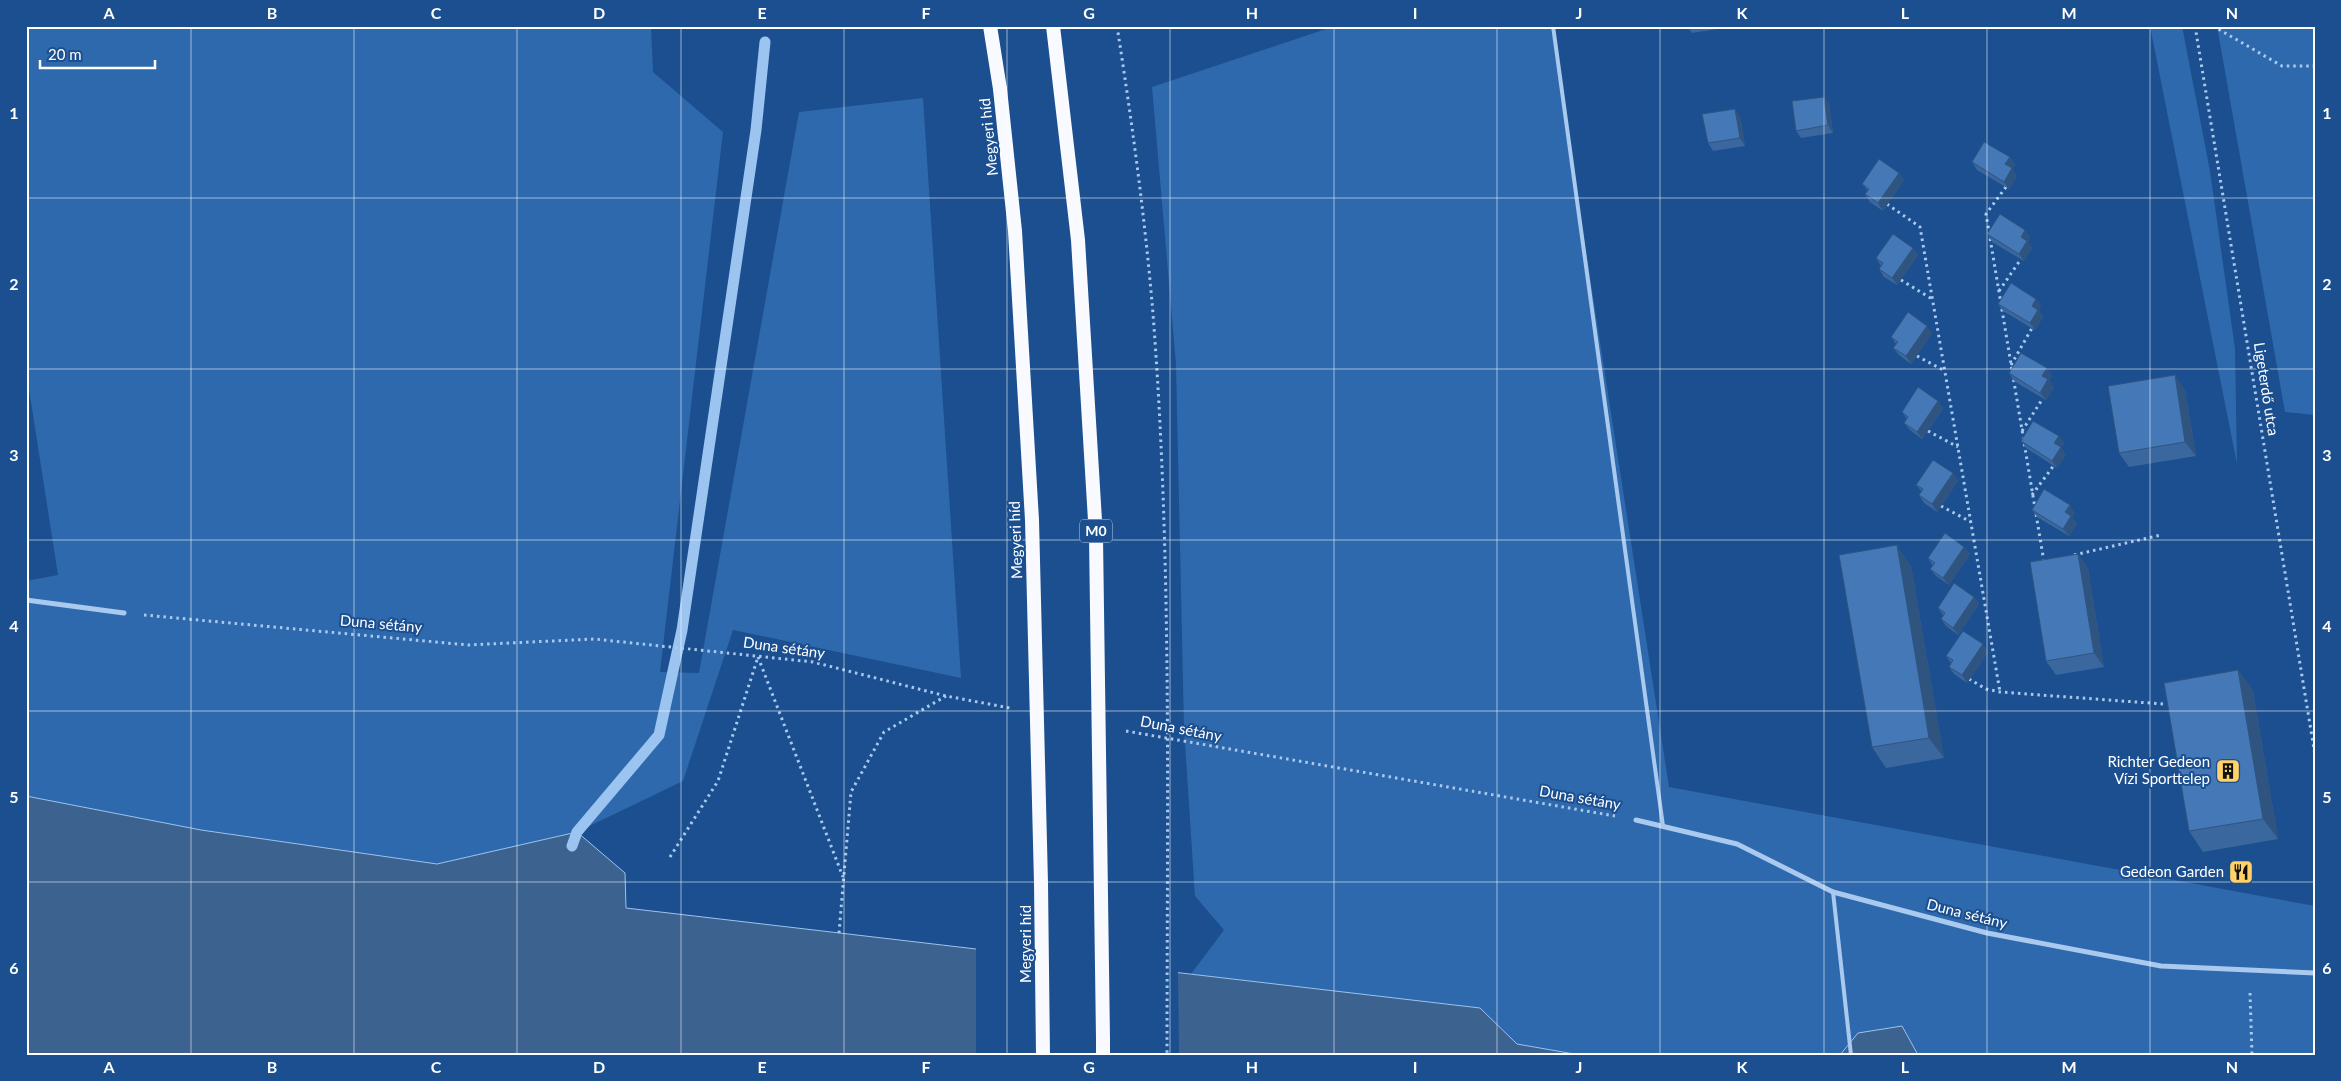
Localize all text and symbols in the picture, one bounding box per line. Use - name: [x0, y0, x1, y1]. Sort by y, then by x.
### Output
- text: A: [102, 3, 115, 22]
- text: B: [267, 3, 277, 22]
- text: C: [431, 3, 442, 22]
- text: D: [593, 3, 605, 22]
- text: E: [757, 3, 767, 22]
- text: F: [921, 3, 931, 22]
- text: G: [1083, 3, 1095, 22]
- text: H: [1246, 3, 1258, 22]
- text: I: [1413, 3, 1417, 22]
- text: J: [1576, 3, 1582, 22]
- text: K: [1737, 3, 1749, 22]
- text: L: [1901, 3, 1910, 22]
- text: M: [2061, 3, 2077, 22]
- text: N: [2226, 3, 2238, 22]
- scale bar: [40, 38, 155, 70]
- text: 20 m: [48, 45, 82, 63]
- street label: Megyeri híd: [975, 97, 1001, 177]
- text: 1: [9, 103, 19, 122]
- text: 1: [2322, 103, 2332, 122]
- text: 2: [9, 274, 19, 293]
- text: 2: [2322, 274, 2332, 293]
- street label: Ligeterdő utca: [2251, 341, 2283, 437]
- text: 3: [9, 445, 19, 464]
- text: 3: [2322, 445, 2332, 464]
- street label: Megyeri híd: [1005, 501, 1025, 579]
- road number: M0: [1080, 520, 1112, 542]
- street label: Duna sétány: [339, 610, 423, 636]
- text: 4: [9, 616, 19, 635]
- text: 4: [2322, 616, 2332, 635]
- street label: Duna sétány: [742, 632, 826, 662]
- street label: Duna sétány: [1139, 711, 1224, 745]
- place label: Richter Gedeon Vízi Sporttelep: [2107, 752, 2210, 787]
- building icon: Richter Gedeon Vízi Sporttelep: [2215, 758, 2241, 784]
- street label: Duna sétány: [1538, 781, 1623, 813]
- text: 5: [9, 787, 19, 806]
- text: 5: [2322, 787, 2332, 806]
- restaurant icon: Gedeon Garden: [2228, 859, 2254, 885]
- place label: Gedeon Garden: [2120, 862, 2224, 880]
- street label: Duna sétány: [1925, 894, 2010, 932]
- street label: Megyeri híd: [1016, 905, 1034, 983]
- text: 6: [9, 958, 19, 977]
- text: 6: [2322, 958, 2332, 977]
- text: A: [102, 1057, 115, 1076]
- text: B: [267, 1057, 277, 1076]
- text: C: [431, 1057, 442, 1076]
- text: D: [593, 1057, 605, 1076]
- text: E: [757, 1057, 767, 1076]
- text: F: [921, 1057, 931, 1076]
- text: G: [1083, 1057, 1095, 1076]
- text: H: [1246, 1057, 1258, 1076]
- text: I: [1413, 1057, 1417, 1076]
- text: J: [1576, 1057, 1582, 1076]
- text: K: [1737, 1057, 1749, 1076]
- text: L: [1901, 1057, 1910, 1076]
- text: M: [2061, 1057, 2077, 1076]
- text: N: [2226, 1057, 2238, 1076]

